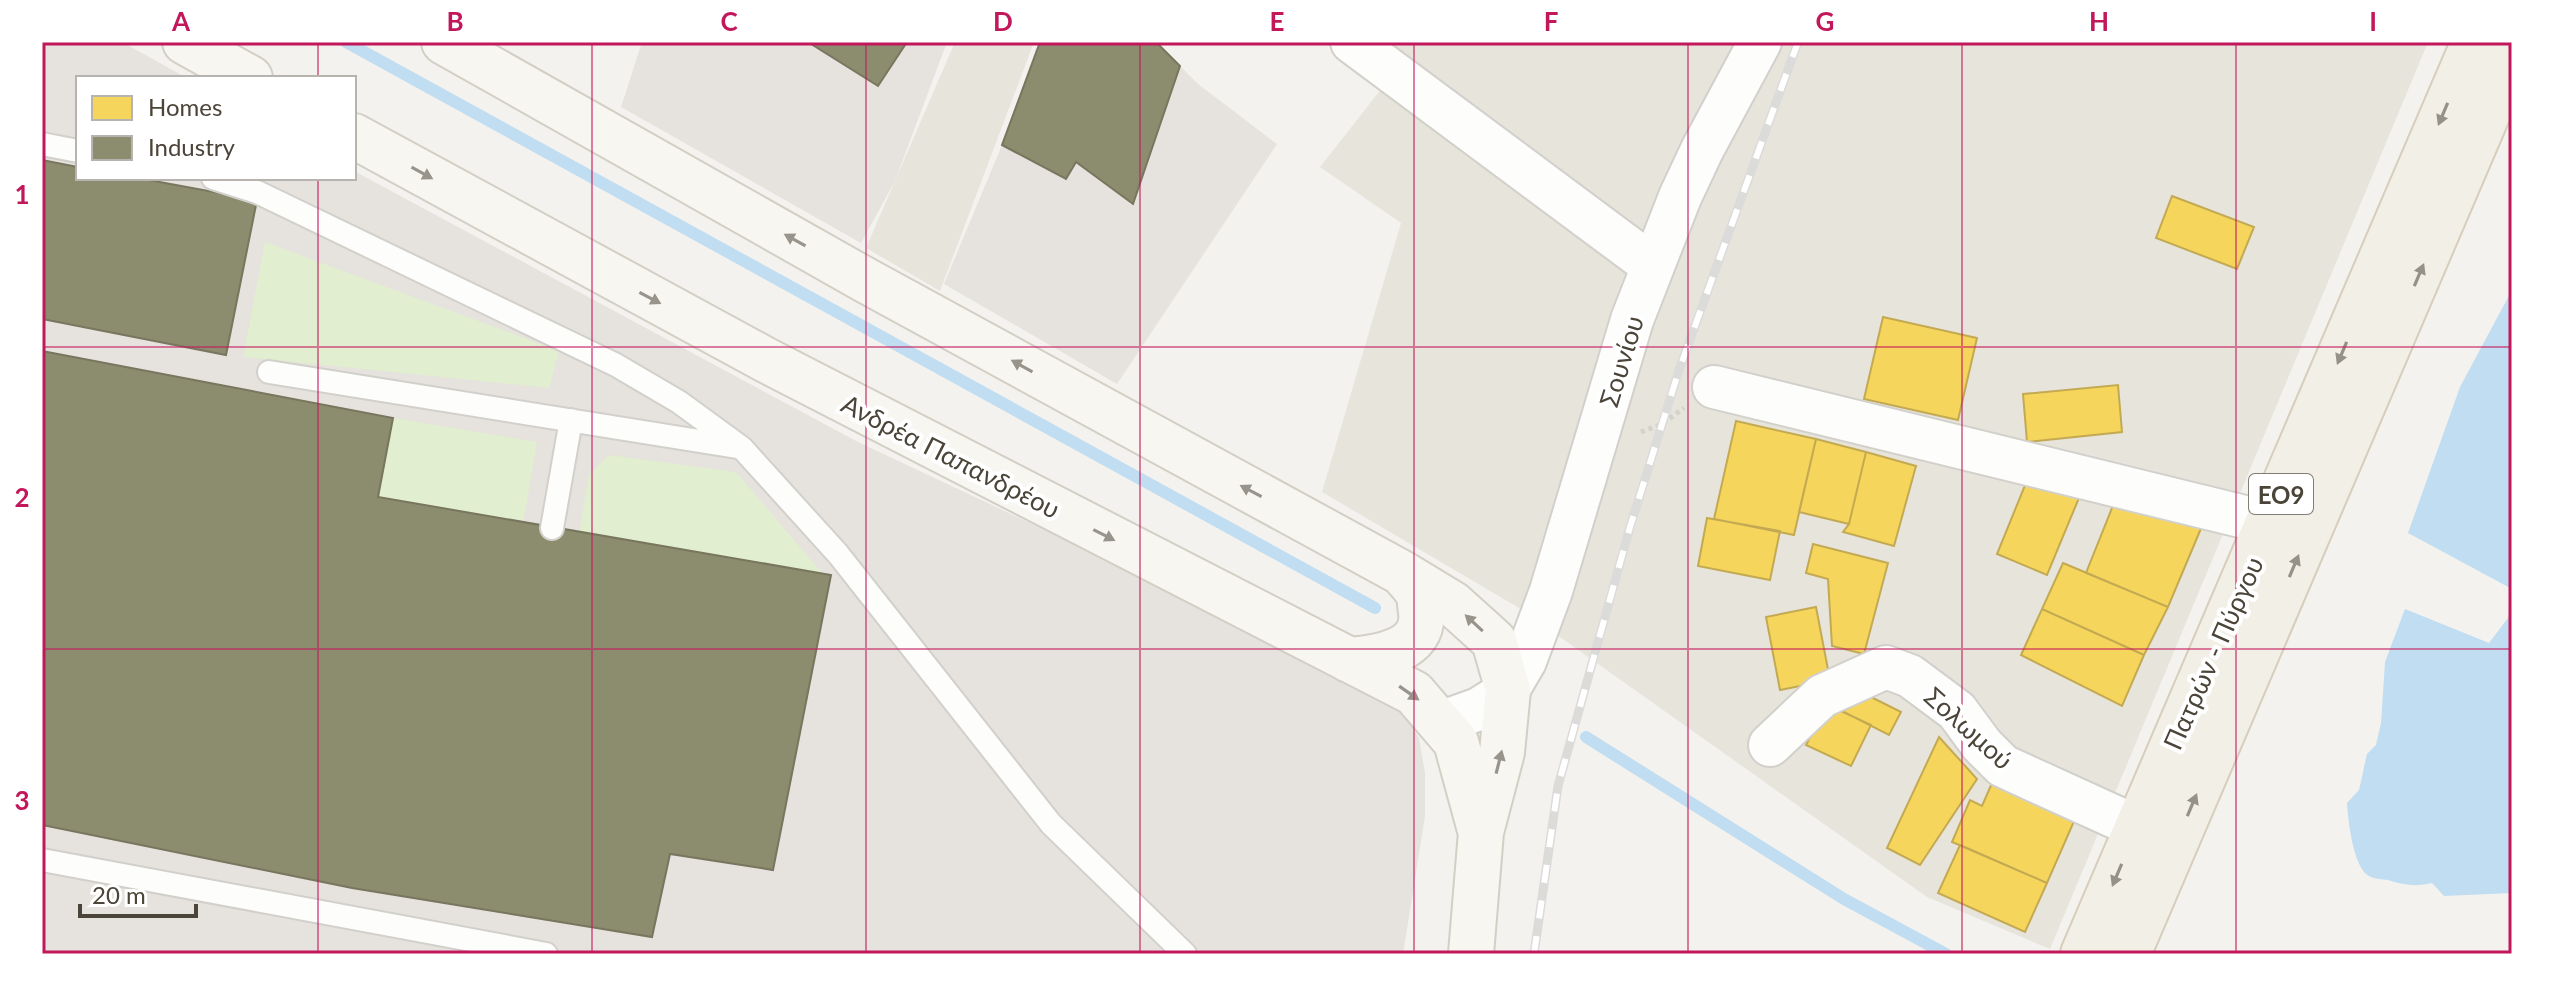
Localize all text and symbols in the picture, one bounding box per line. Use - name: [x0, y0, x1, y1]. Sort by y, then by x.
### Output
- text: A: [171, 5, 191, 37]
- text: B: [446, 5, 464, 37]
- text: C: [720, 5, 738, 37]
- text: D: [993, 5, 1013, 37]
- text: E: [1270, 5, 1284, 37]
- text: F: [1544, 5, 1558, 37]
- text: G: [1816, 5, 1834, 37]
- text: H: [2089, 5, 2109, 37]
- text: I: [2369, 5, 2377, 37]
- legend: [76, 76, 356, 180]
- text: Homes: [148, 92, 222, 121]
- one-way arrow: [2437, 102, 2450, 126]
- text: Industry: [148, 132, 235, 161]
- one-way arrow: [411, 166, 434, 180]
- text: 1: [14, 178, 30, 210]
- one-way arrow: [784, 233, 806, 247]
- one-way arrow: [2412, 264, 2425, 287]
- one-way arrow: [639, 291, 661, 305]
- street label: Σουνίου: [1592, 312, 1650, 410]
- one-way arrow: [2335, 341, 2348, 365]
- one-way arrow: [1011, 359, 1034, 373]
- street label: Ανδρέα Παπανδρέου: [837, 387, 1065, 525]
- road number: ΕΟ9: [2249, 474, 2313, 514]
- text: 2: [14, 481, 30, 513]
- one-way arrow: [1239, 484, 1262, 498]
- one-way arrow: [1093, 528, 1116, 542]
- street label: Πατρών - Πύργου: [2156, 552, 2270, 754]
- one-way arrow: [2288, 554, 2301, 578]
- one-way arrow: [1465, 614, 1484, 632]
- street label: Σολωμού: [1918, 680, 2020, 776]
- one-way arrow: [1399, 685, 1420, 700]
- one-way arrow: [1494, 749, 1506, 774]
- text: 3: [14, 784, 30, 816]
- one-way arrow: [2186, 793, 2199, 817]
- one-way arrow: [2110, 863, 2123, 887]
- scale bar: [80, 868, 196, 918]
- text: 20 m: [92, 880, 146, 909]

